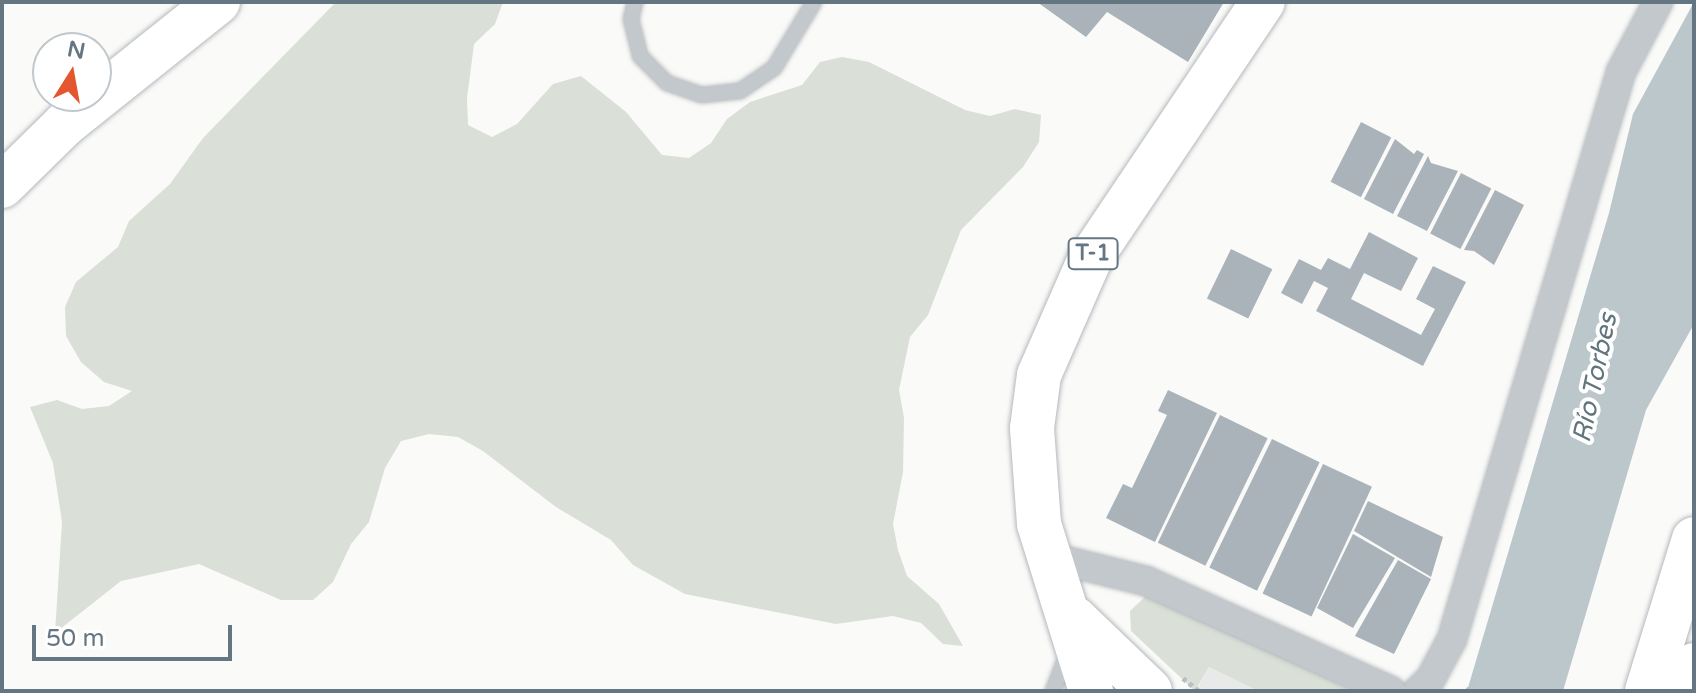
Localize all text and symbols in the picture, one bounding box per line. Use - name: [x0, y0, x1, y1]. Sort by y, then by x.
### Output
- north arrow: [32, 32, 112, 112]
- text: N: [65, 36, 87, 65]
- road number: T-1: [1067, 236, 1119, 272]
- water label: Río Torbes: [1566, 311, 1624, 445]
- scale bar: [36, 609, 236, 659]
- text: 50 m: [46, 624, 104, 653]

